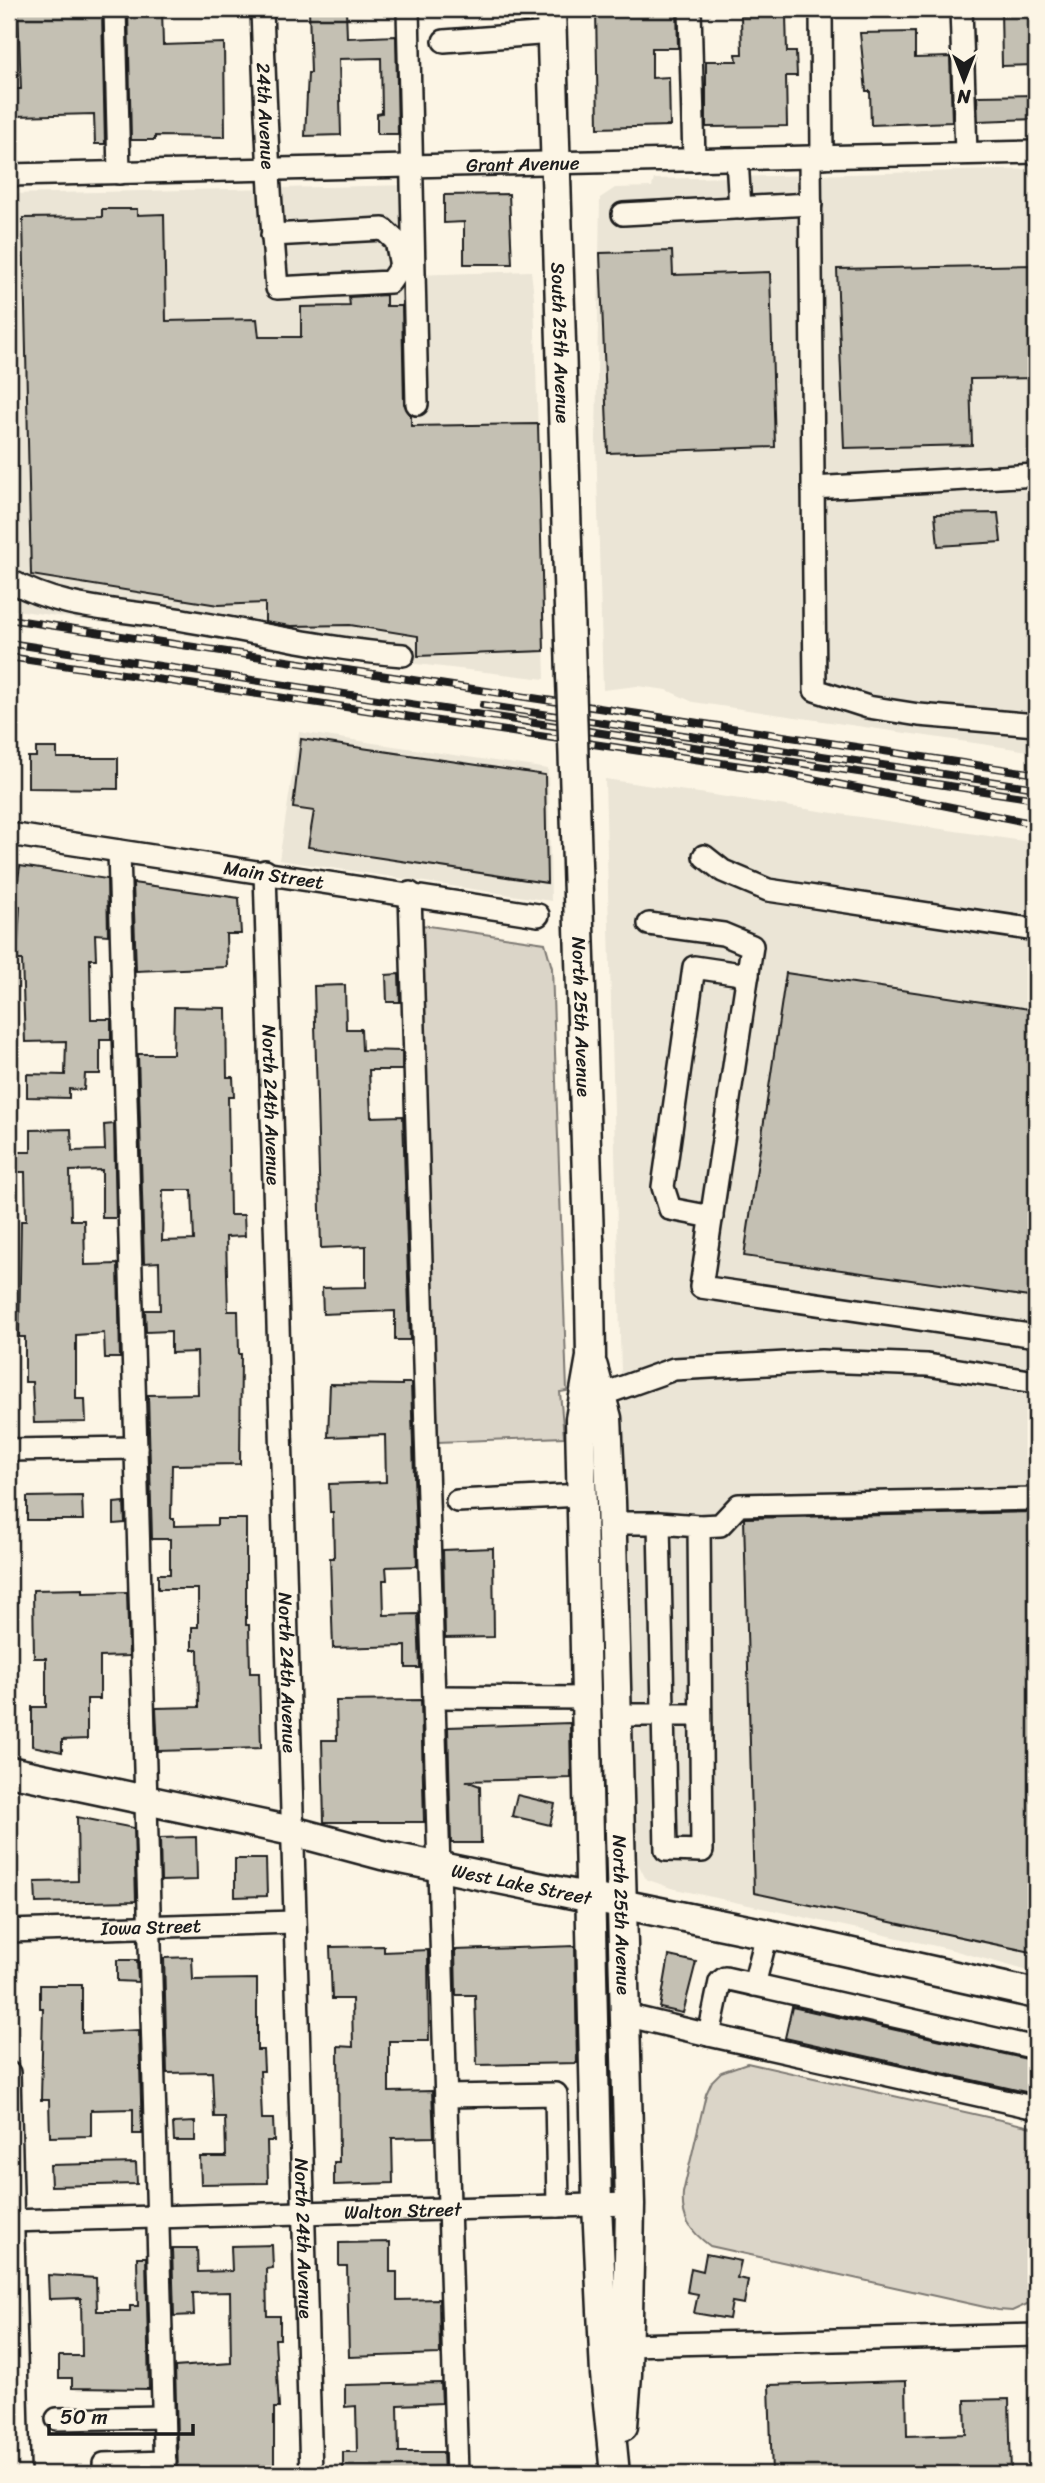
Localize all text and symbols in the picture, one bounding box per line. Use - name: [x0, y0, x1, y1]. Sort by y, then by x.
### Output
- north arrow: [930, 46, 1000, 116]
- street label: 24th Avenue: [247, 62, 285, 170]
- text: N: [957, 80, 972, 113]
- street label: Grant Avenue: [466, 146, 580, 182]
- street label: South 25th Avenue: [542, 262, 579, 424]
- street label: Main Street: [222, 851, 326, 899]
- street label: North 25th Avenue: [562, 936, 600, 1098]
- street label: North 24th Avenue: [252, 1024, 290, 1186]
- street label: North 24th Avenue: [269, 1592, 306, 1753]
- street label: North 25th Avenue: [603, 1834, 640, 1995]
- street label: West Lake Street: [448, 1854, 596, 1915]
- street label: Iowa Street: [99, 1909, 202, 1945]
- street label: North 24th Avenue: [285, 2158, 323, 2319]
- street label: Walton Street: [344, 2193, 463, 2229]
- scale bar: [49, 2392, 192, 2436]
- text: 50 m: [60, 2398, 108, 2436]

